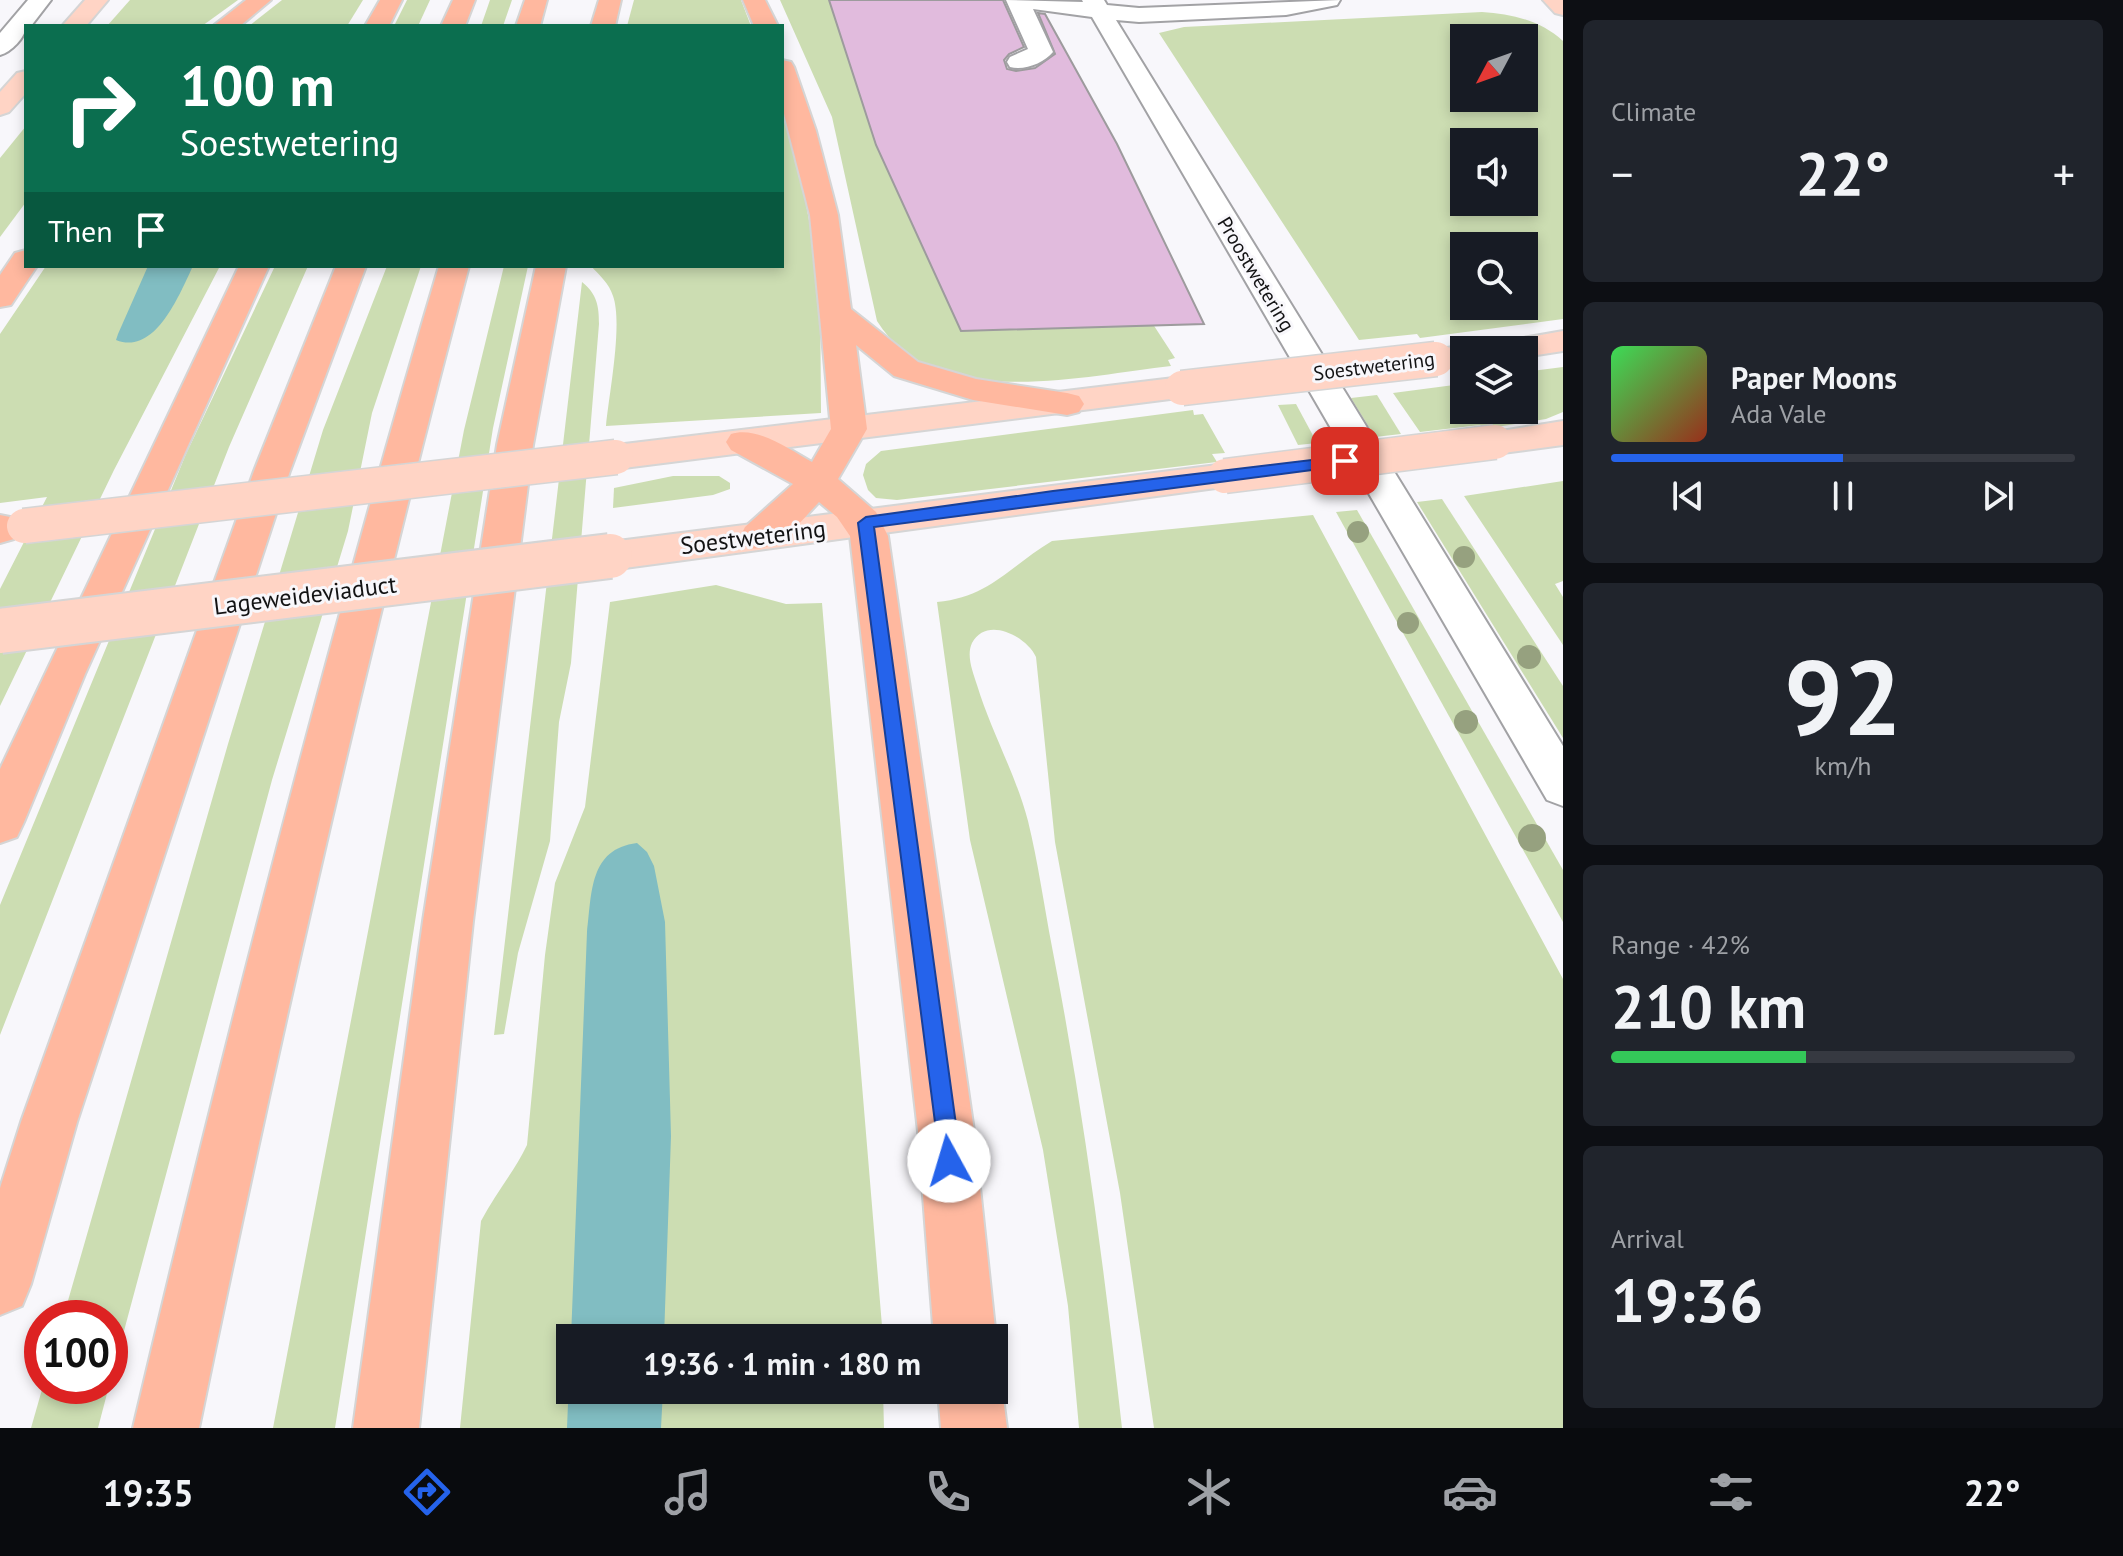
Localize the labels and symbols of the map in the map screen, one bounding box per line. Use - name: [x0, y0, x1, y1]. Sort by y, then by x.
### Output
- north arrow: [1450, 24, 1538, 112]
- street label: Proostwetering: [1212, 212, 1300, 336]
- street label: Soestwetering: [1312, 346, 1436, 386]
- pin: [1311, 427, 1379, 495]
- street label: Soestwetering: [679, 513, 827, 561]
- street label: Lageweideviaduct: [212, 568, 398, 622]
- position arrow: [907, 1119, 991, 1203]
- speed limit sign: 100: [24, 1300, 128, 1404]

